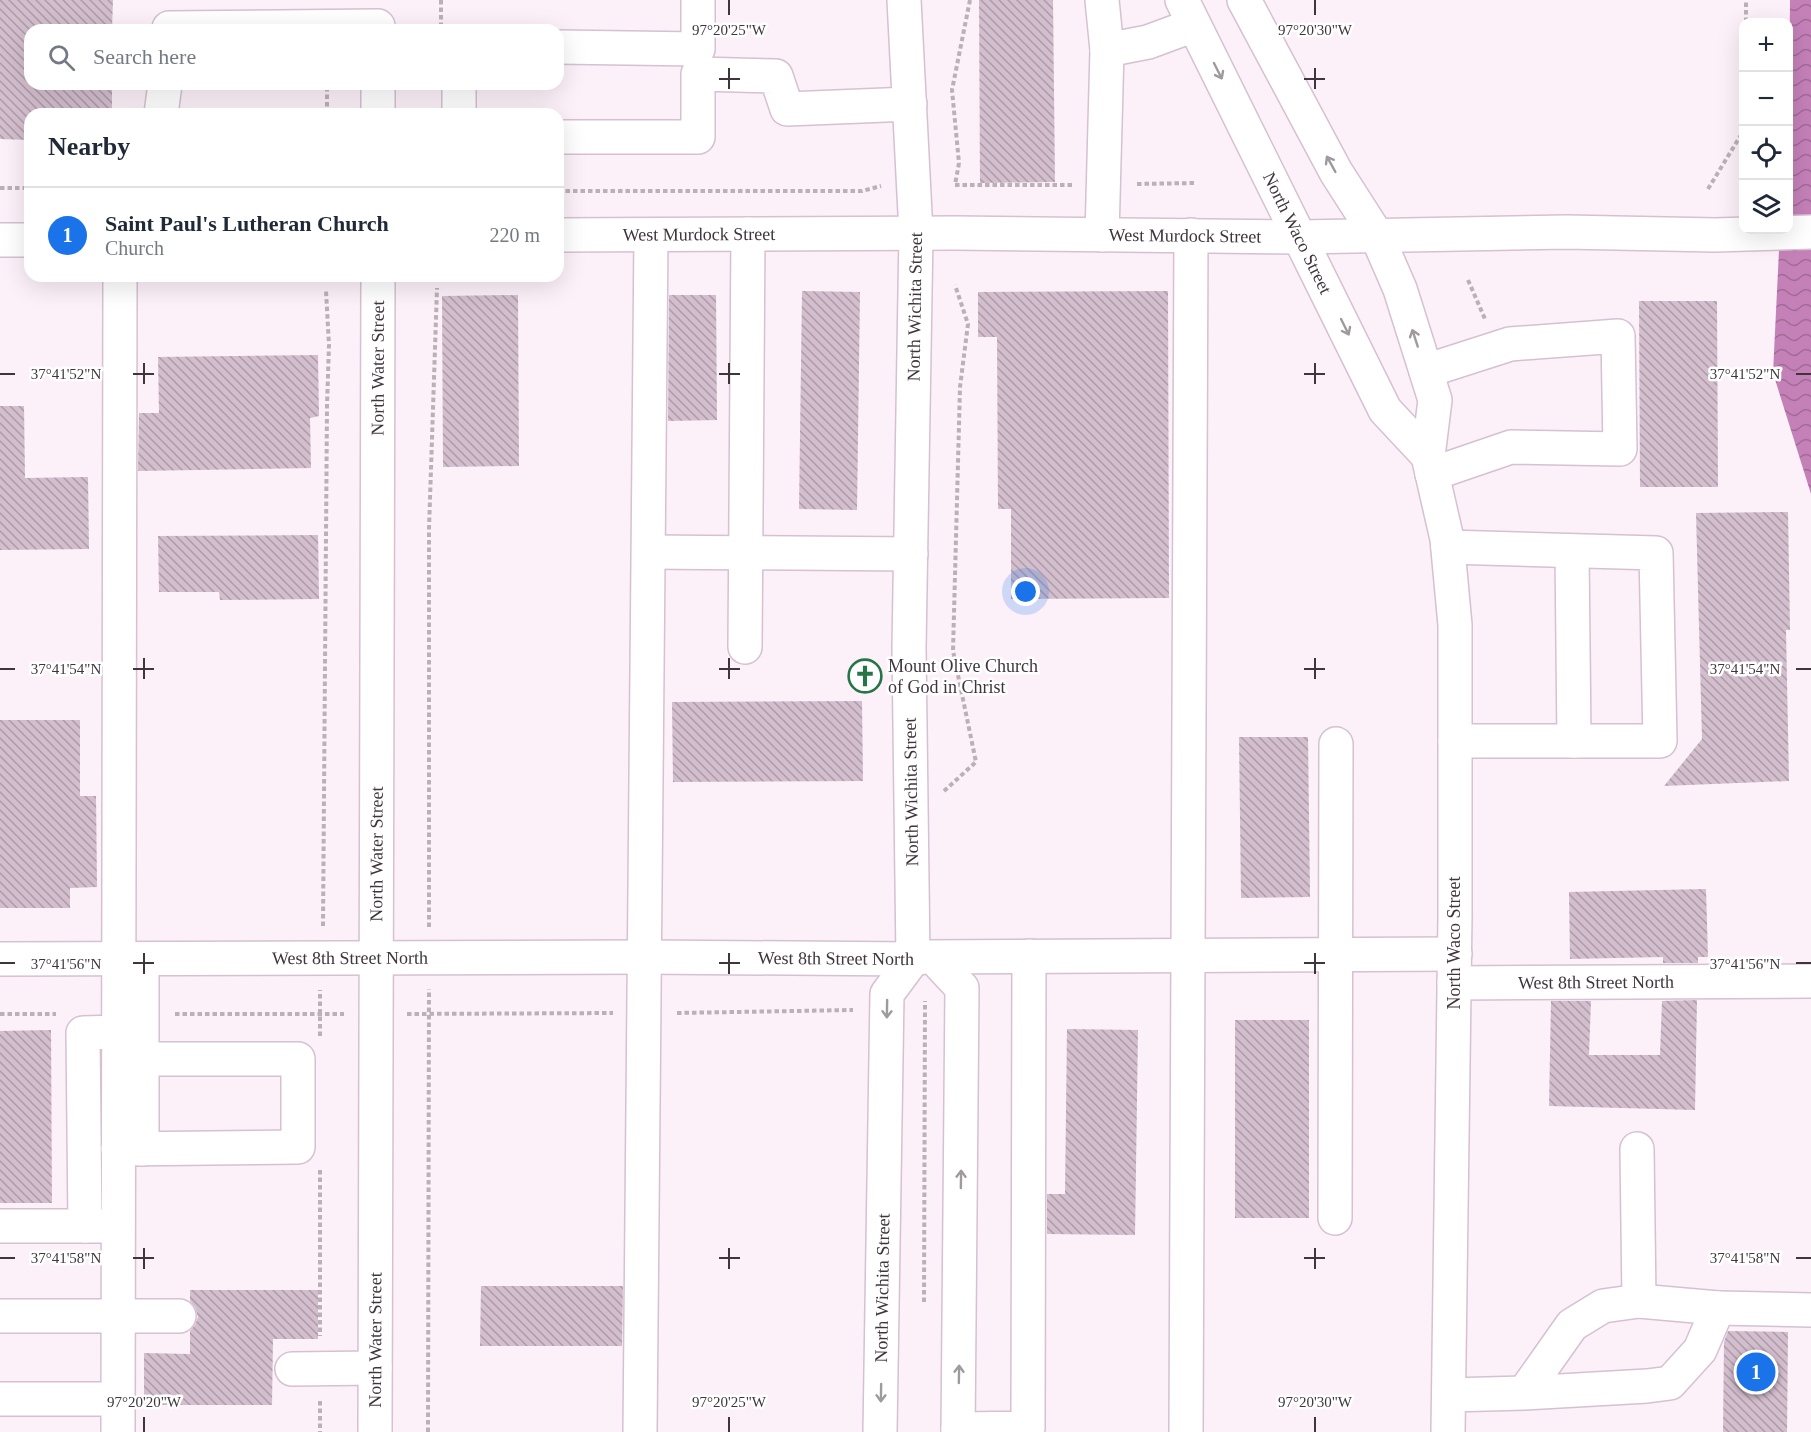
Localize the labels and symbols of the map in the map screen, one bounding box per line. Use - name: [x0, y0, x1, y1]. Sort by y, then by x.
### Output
- text: 97°20'25"W: [692, 22, 767, 38]
- text: 97°20'30"W: [1278, 22, 1353, 38]
- one-way arrow: [1212, 62, 1224, 80]
- one-way arrow: [1325, 155, 1336, 173]
- street label: North Waco Street: [1259, 169, 1336, 297]
- street label: West Murdock Street: [623, 224, 775, 245]
- street label: West Murdock Street: [1109, 225, 1261, 247]
- street label: North Wichita Street: [904, 232, 926, 381]
- street label: North Water Street: [368, 300, 388, 436]
- one-way arrow: [1340, 318, 1352, 336]
- one-way arrow: [1409, 329, 1420, 348]
- text: 37°41'52"N: [31, 366, 101, 382]
- text: 37°41'52"N: [1710, 366, 1780, 382]
- your location: [1011, 577, 1040, 606]
- place label: Mount Olive Church of God in Christ: [888, 656, 1038, 697]
- church icon: Mount Olive Church of God in Christ: [847, 658, 883, 694]
- text: 37°41'54"N: [31, 661, 101, 677]
- text: 37°41'54"N: [1710, 661, 1780, 677]
- street label: North Wichita Street: [900, 717, 922, 867]
- street label: North Water Street: [366, 786, 387, 922]
- street label: North Waco Street: [1444, 876, 1464, 1010]
- street label: West 8th Street North: [272, 948, 428, 968]
- street label: West 8th Street North: [758, 948, 914, 969]
- text: 37°41'56"N: [31, 956, 101, 972]
- text: 37°41'56"N: [1710, 956, 1780, 972]
- street label: West 8th Street North: [1518, 972, 1674, 993]
- one-way arrow: [881, 998, 892, 1018]
- one-way arrow: [955, 1169, 967, 1189]
- street label: North Wichita Street: [871, 1213, 893, 1363]
- text: 37°41'58"N: [31, 1250, 101, 1266]
- text: 37°41'58"N: [1710, 1250, 1780, 1266]
- street label: North Water Street: [365, 1272, 385, 1408]
- pin: 1: [1736, 1350, 1776, 1394]
- one-way arrow: [953, 1364, 964, 1384]
- one-way arrow: [875, 1382, 887, 1402]
- text: 97°20'20"W: [107, 1394, 182, 1410]
- text: 97°20'25"W: [692, 1394, 767, 1410]
- text: 97°20'30"W: [1278, 1394, 1353, 1410]

